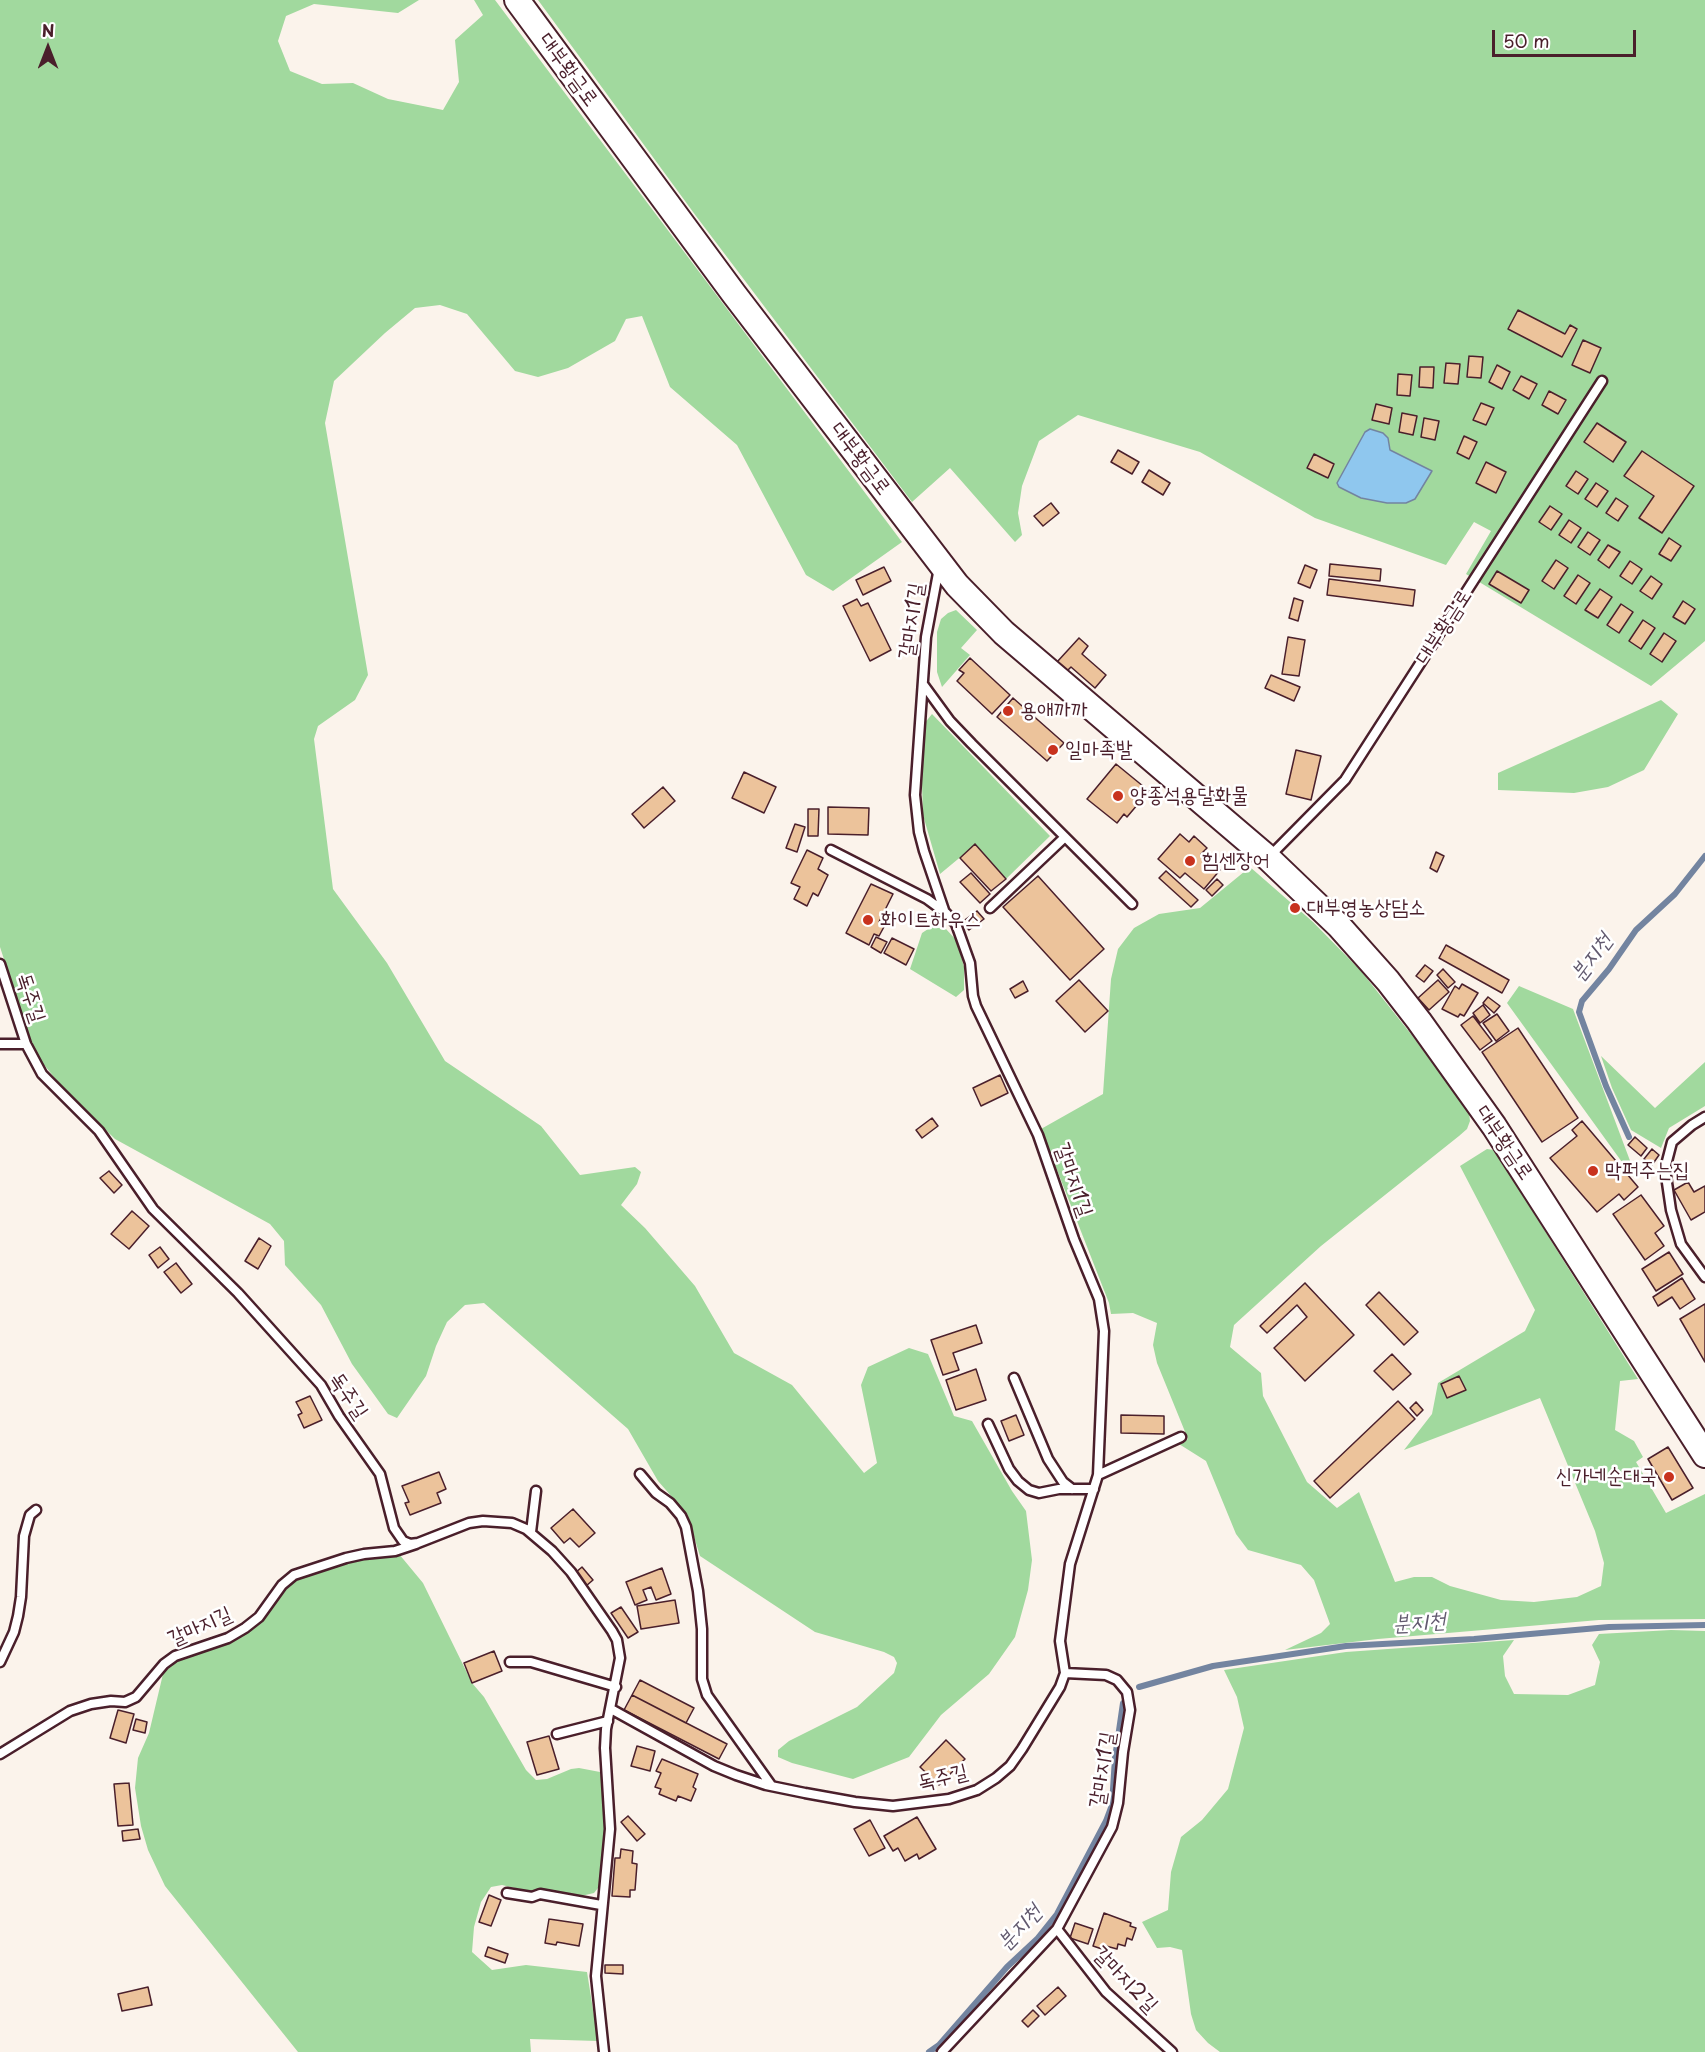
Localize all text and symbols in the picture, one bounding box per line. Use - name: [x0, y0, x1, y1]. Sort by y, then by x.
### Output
- north arrow: [18, 18, 78, 78]
- text: N: [42, 18, 54, 42]
- scale bar: [1495, 18, 1639, 56]
- text: 50 m: [1503, 27, 1550, 54]
- street label: 대부황금로: [533, 28, 603, 112]
- street label: 대부황금로: [825, 418, 895, 500]
- street label: 갈마지1길: [894, 581, 930, 661]
- street label: 대부황금로: [1410, 585, 1478, 669]
- place label: 용애까까: [1020, 698, 1088, 724]
- marker: 용애까까: [1001, 704, 1015, 718]
- place label: 일마족발: [1065, 737, 1133, 763]
- marker: 일마족발: [1046, 743, 1060, 757]
- place label: 양종석용달화물: [1130, 783, 1248, 809]
- marker: 양종석용달화물: [1111, 789, 1125, 803]
- place label: 힘센장어: [1202, 848, 1270, 874]
- marker: 힘센장어: [1183, 854, 1197, 868]
- place label: 대부영농상담소: [1307, 895, 1425, 921]
- marker: 대부영농상담소: [1288, 901, 1302, 915]
- place label: 화이트하우스: [880, 907, 981, 933]
- marker: 화이트하우스: [861, 913, 875, 927]
- water label: 분지천: [1565, 929, 1619, 987]
- street label: 독주길: [10, 970, 50, 1026]
- street label: 대부황금로: [1470, 1101, 1538, 1185]
- street label: 갈마지1길: [1049, 1139, 1097, 1221]
- place label: 막퍼주는집: [1605, 1158, 1689, 1184]
- marker: 막퍼주는집: [1586, 1164, 1600, 1178]
- street label: 독주길: [323, 1368, 373, 1424]
- place label: 신가네순대국: [1556, 1464, 1657, 1490]
- marker: 신가네순대국: [1662, 1470, 1676, 1484]
- street label: 갈마지길: [164, 1602, 236, 1652]
- water label: 분지천: [1392, 1608, 1446, 1638]
- street label: 갈마지1길: [1085, 1730, 1121, 1810]
- street label: 독주길: [915, 1760, 971, 1796]
- water label: 분지천: [992, 1900, 1048, 1956]
- street label: 갈마지2길: [1087, 1942, 1163, 2018]

